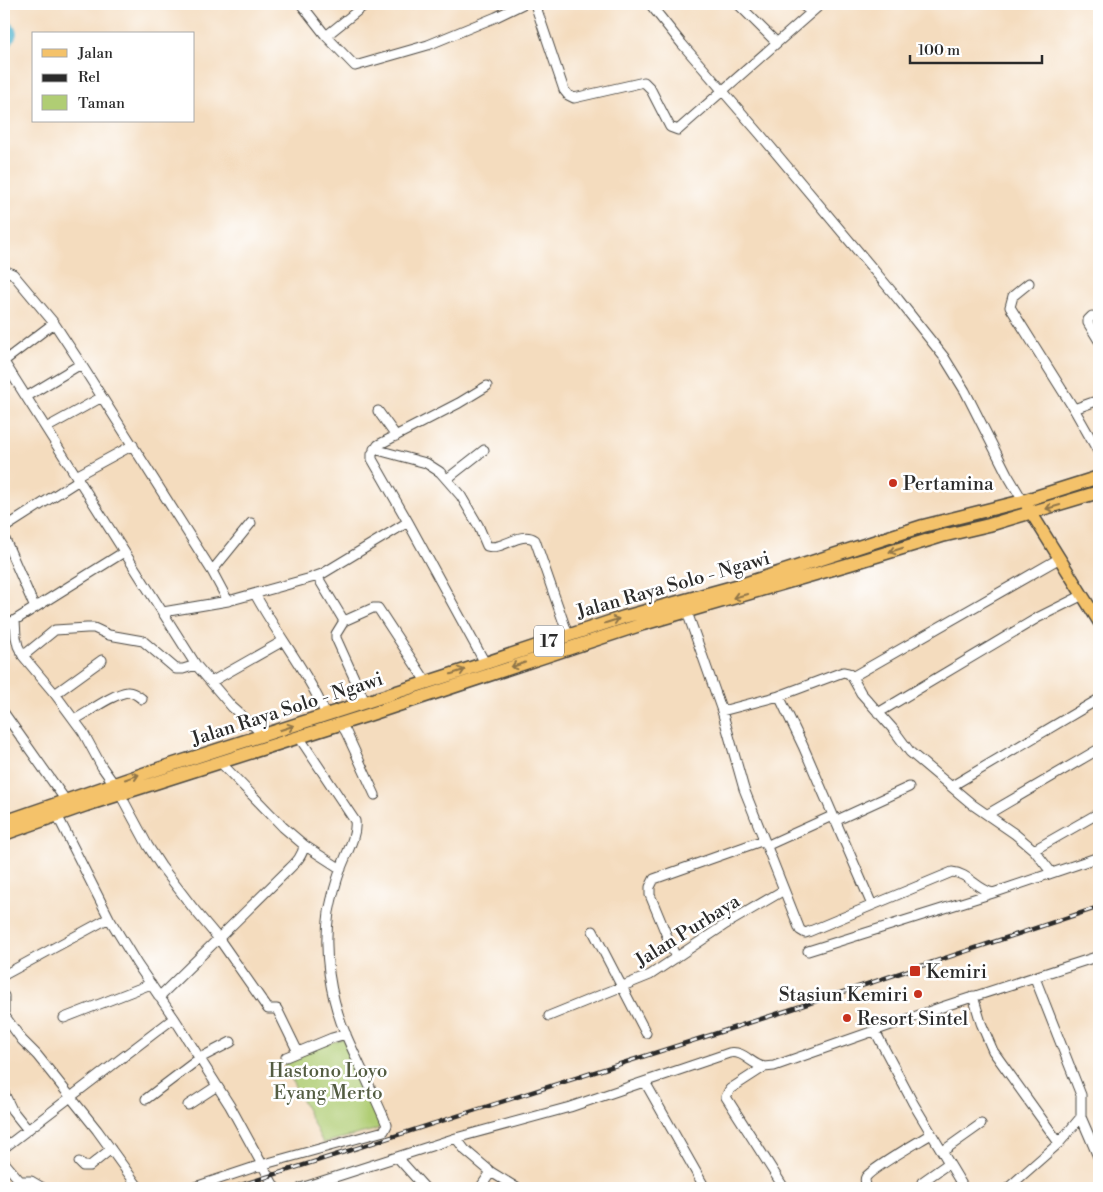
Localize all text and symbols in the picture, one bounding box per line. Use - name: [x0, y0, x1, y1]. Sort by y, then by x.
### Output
- legend: [32, 32, 195, 122]
- scale bar: [910, 32, 1043, 64]
- text: 100 m: [918, 41, 960, 60]
- text: Jalan: [77, 44, 113, 63]
- text: Rel: [78, 68, 101, 87]
- text: Taman: [78, 94, 125, 113]
- place label: Pertamina: [903, 472, 994, 496]
- marker: Pertamina: [887, 477, 899, 489]
- one-way arrow: [1045, 503, 1061, 512]
- one-way arrow: [888, 545, 904, 555]
- street label: Jalan Raya Solo - Ngawi: [573, 546, 773, 624]
- one-way arrow: [733, 592, 749, 602]
- one-way arrow: [604, 615, 620, 625]
- road number: 17: [534, 626, 564, 656]
- one-way arrow: [511, 661, 527, 670]
- street label: Jalan Raya Solo - Ngawi: [188, 667, 386, 752]
- one-way arrow: [450, 667, 466, 677]
- one-way arrow: [279, 722, 295, 732]
- one-way arrow: [124, 772, 140, 782]
- street label: Jalan Purbaya: [630, 889, 745, 973]
- place label: Kemiri: [926, 960, 987, 984]
- marker: Kemiri: [908, 964, 922, 978]
- place label: Stasiun Kemiri: [779, 983, 908, 1007]
- marker: Stasiun Kemiri: [912, 988, 924, 1000]
- place label: Resort Sintel: [857, 1007, 969, 1031]
- marker: Resort Sintel: [841, 1012, 853, 1024]
- park label: Hastono Loyo Eyang Merto: [269, 1059, 387, 1105]

